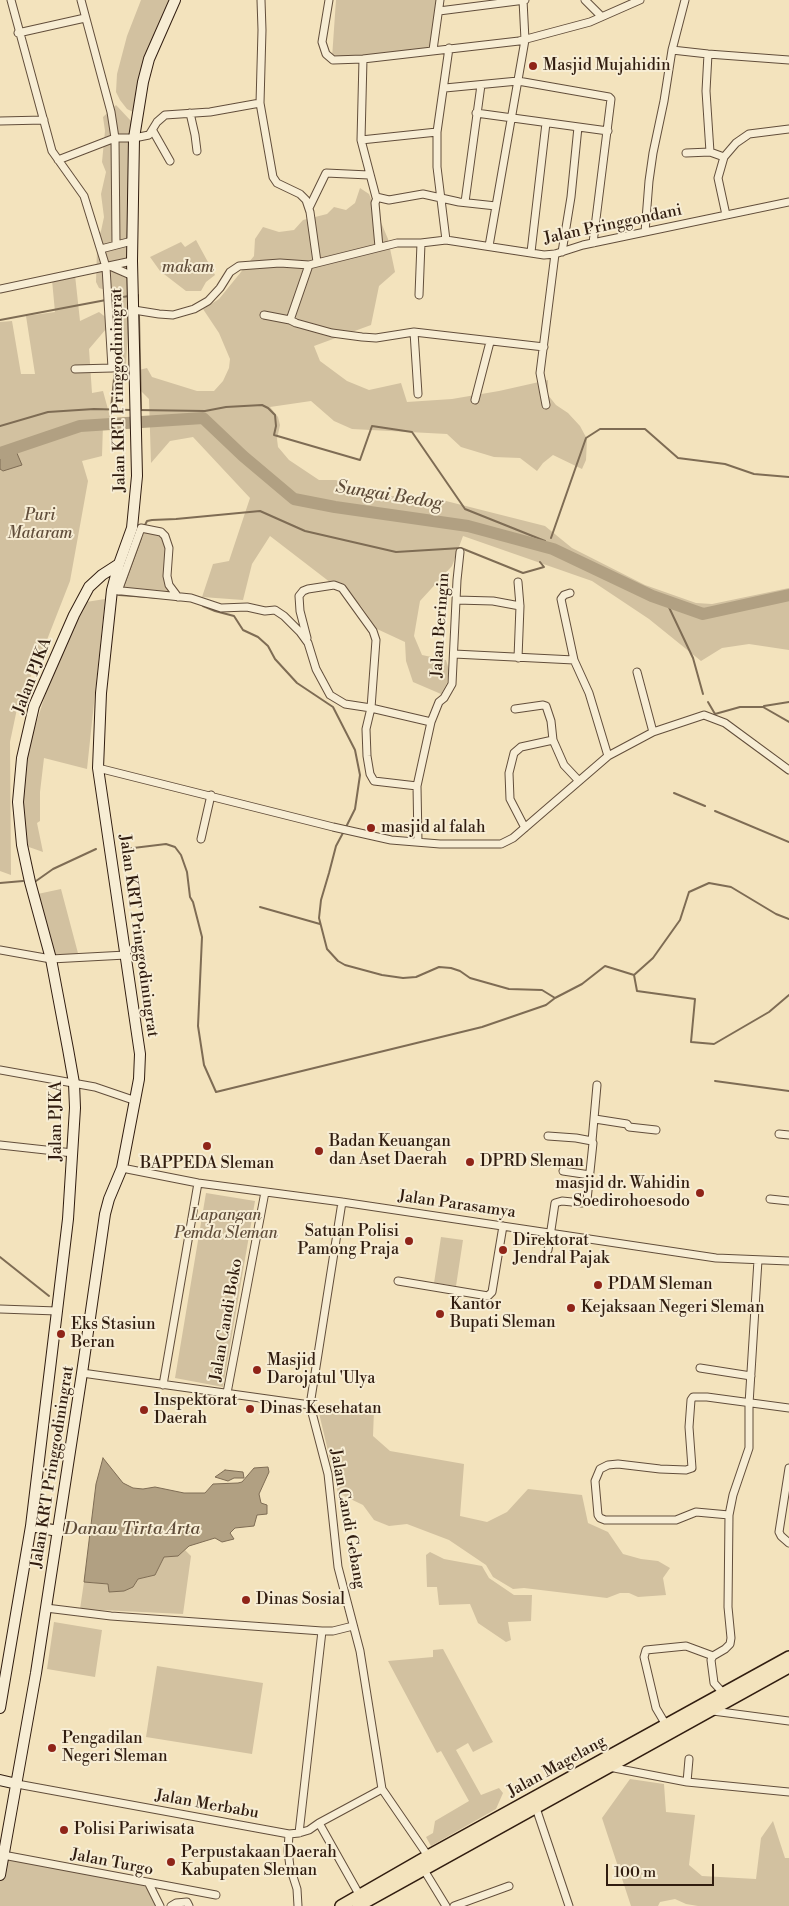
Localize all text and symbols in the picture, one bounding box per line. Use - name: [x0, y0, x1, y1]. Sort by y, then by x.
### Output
- place label: Masjid Mujahidin: [543, 56, 671, 76]
- marker: Masjid Mujahidin: [527, 60, 539, 72]
- street label: Jalan Pringgondani: [542, 201, 684, 249]
- park label: makam: [162, 258, 214, 278]
- street label: Jalan KRT Pringgodiningrat: [108, 288, 130, 492]
- water label: Sungai Bedog: [334, 477, 444, 515]
- park label: Puri Mataram: [7, 506, 73, 544]
- street label: Jalan Beringin: [428, 572, 454, 678]
- street label: Jalan PJKA: [10, 635, 56, 717]
- place label: masjid al falah: [381, 818, 485, 838]
- marker: masjid al falah: [365, 822, 377, 834]
- street label: Jalan KRT Pringgodiningrat: [114, 833, 162, 1039]
- street label: Jalan PJKA: [47, 1081, 67, 1161]
- place label: Badan Keuangan dan Aset Daerah: [329, 1132, 451, 1170]
- marker: BAPPEDA Sleman: [201, 1140, 213, 1152]
- marker: Badan Keuangan dan Aset Daerah: [313, 1145, 325, 1157]
- place label: DPRD Sleman: [480, 1152, 584, 1172]
- place label: BAPPEDA Sleman: [140, 1154, 274, 1174]
- marker: DPRD Sleman: [464, 1156, 476, 1168]
- place label: masjid dr. Wahidin Soedirohoesodo: [555, 1174, 690, 1212]
- street label: Jalan Parasamya: [397, 1187, 517, 1223]
- marker: masjid dr. Wahidin Soedirohoesodo: [694, 1187, 706, 1199]
- park label: Lapangan Pemda Sleman: [174, 1206, 278, 1244]
- place label: Satuan Polisi Pamong Praja: [298, 1222, 399, 1260]
- place label: Direktorat Jendral Pajak: [513, 1231, 609, 1269]
- marker: Satuan Polisi Pamong Praja: [403, 1235, 415, 1247]
- marker: Direktorat Jendral Pajak: [497, 1244, 509, 1256]
- street label: Jalan Candi Boko: [207, 1257, 247, 1383]
- place label: PDAM Sleman: [608, 1275, 713, 1295]
- marker: PDAM Sleman: [592, 1279, 604, 1291]
- place label: Kantor Bupati Sleman: [450, 1295, 556, 1333]
- place label: Kejaksaan Negeri Sleman: [581, 1298, 765, 1318]
- marker: Kejaksaan Negeri Sleman: [565, 1302, 577, 1314]
- marker: Kantor Bupati Sleman: [434, 1308, 446, 1320]
- place label: Eks Stasiun Beran: [71, 1315, 155, 1353]
- marker: Eks Stasiun Beran: [55, 1328, 67, 1340]
- place label: Masjid Darojatul 'Ulya: [267, 1351, 375, 1389]
- marker: Masjid Darojatul 'Ulya: [251, 1364, 263, 1376]
- street label: Jalan KRT Pringgodiningrat: [28, 1365, 78, 1569]
- place label: Inspektorat Daerah: [154, 1391, 237, 1429]
- place label: Dinas Kesehatan: [260, 1399, 382, 1419]
- marker: Dinas Kesehatan: [244, 1403, 256, 1415]
- marker: Inspektorat Daerah: [138, 1404, 150, 1416]
- street label: Jalan Candi Gebang: [325, 1448, 369, 1590]
- water label: Danau Tirta Arta: [64, 1519, 200, 1541]
- place label: Dinas Sosial: [256, 1590, 345, 1610]
- marker: Dinas Sosial: [240, 1594, 252, 1606]
- place label: Pengadilan Negeri Sleman: [62, 1729, 167, 1767]
- street label: Jalan Magelang: [504, 1732, 610, 1802]
- marker: Pengadilan Negeri Sleman: [46, 1742, 58, 1754]
- street label: Jalan Merbabu: [154, 1786, 260, 1824]
- place label: Polisi Pariwisata: [74, 1820, 195, 1840]
- marker: Polisi Pariwisata: [58, 1824, 70, 1836]
- place label: Perpustakaan Daerah Kabupaten Sleman: [181, 1843, 337, 1881]
- street label: Jalan Turgo: [69, 1846, 155, 1880]
- scale bar: [609, 1854, 716, 1886]
- marker: Perpustakaan Daerah Kabupaten Sleman: [165, 1856, 177, 1868]
- text: 100 m: [614, 1863, 656, 1882]

